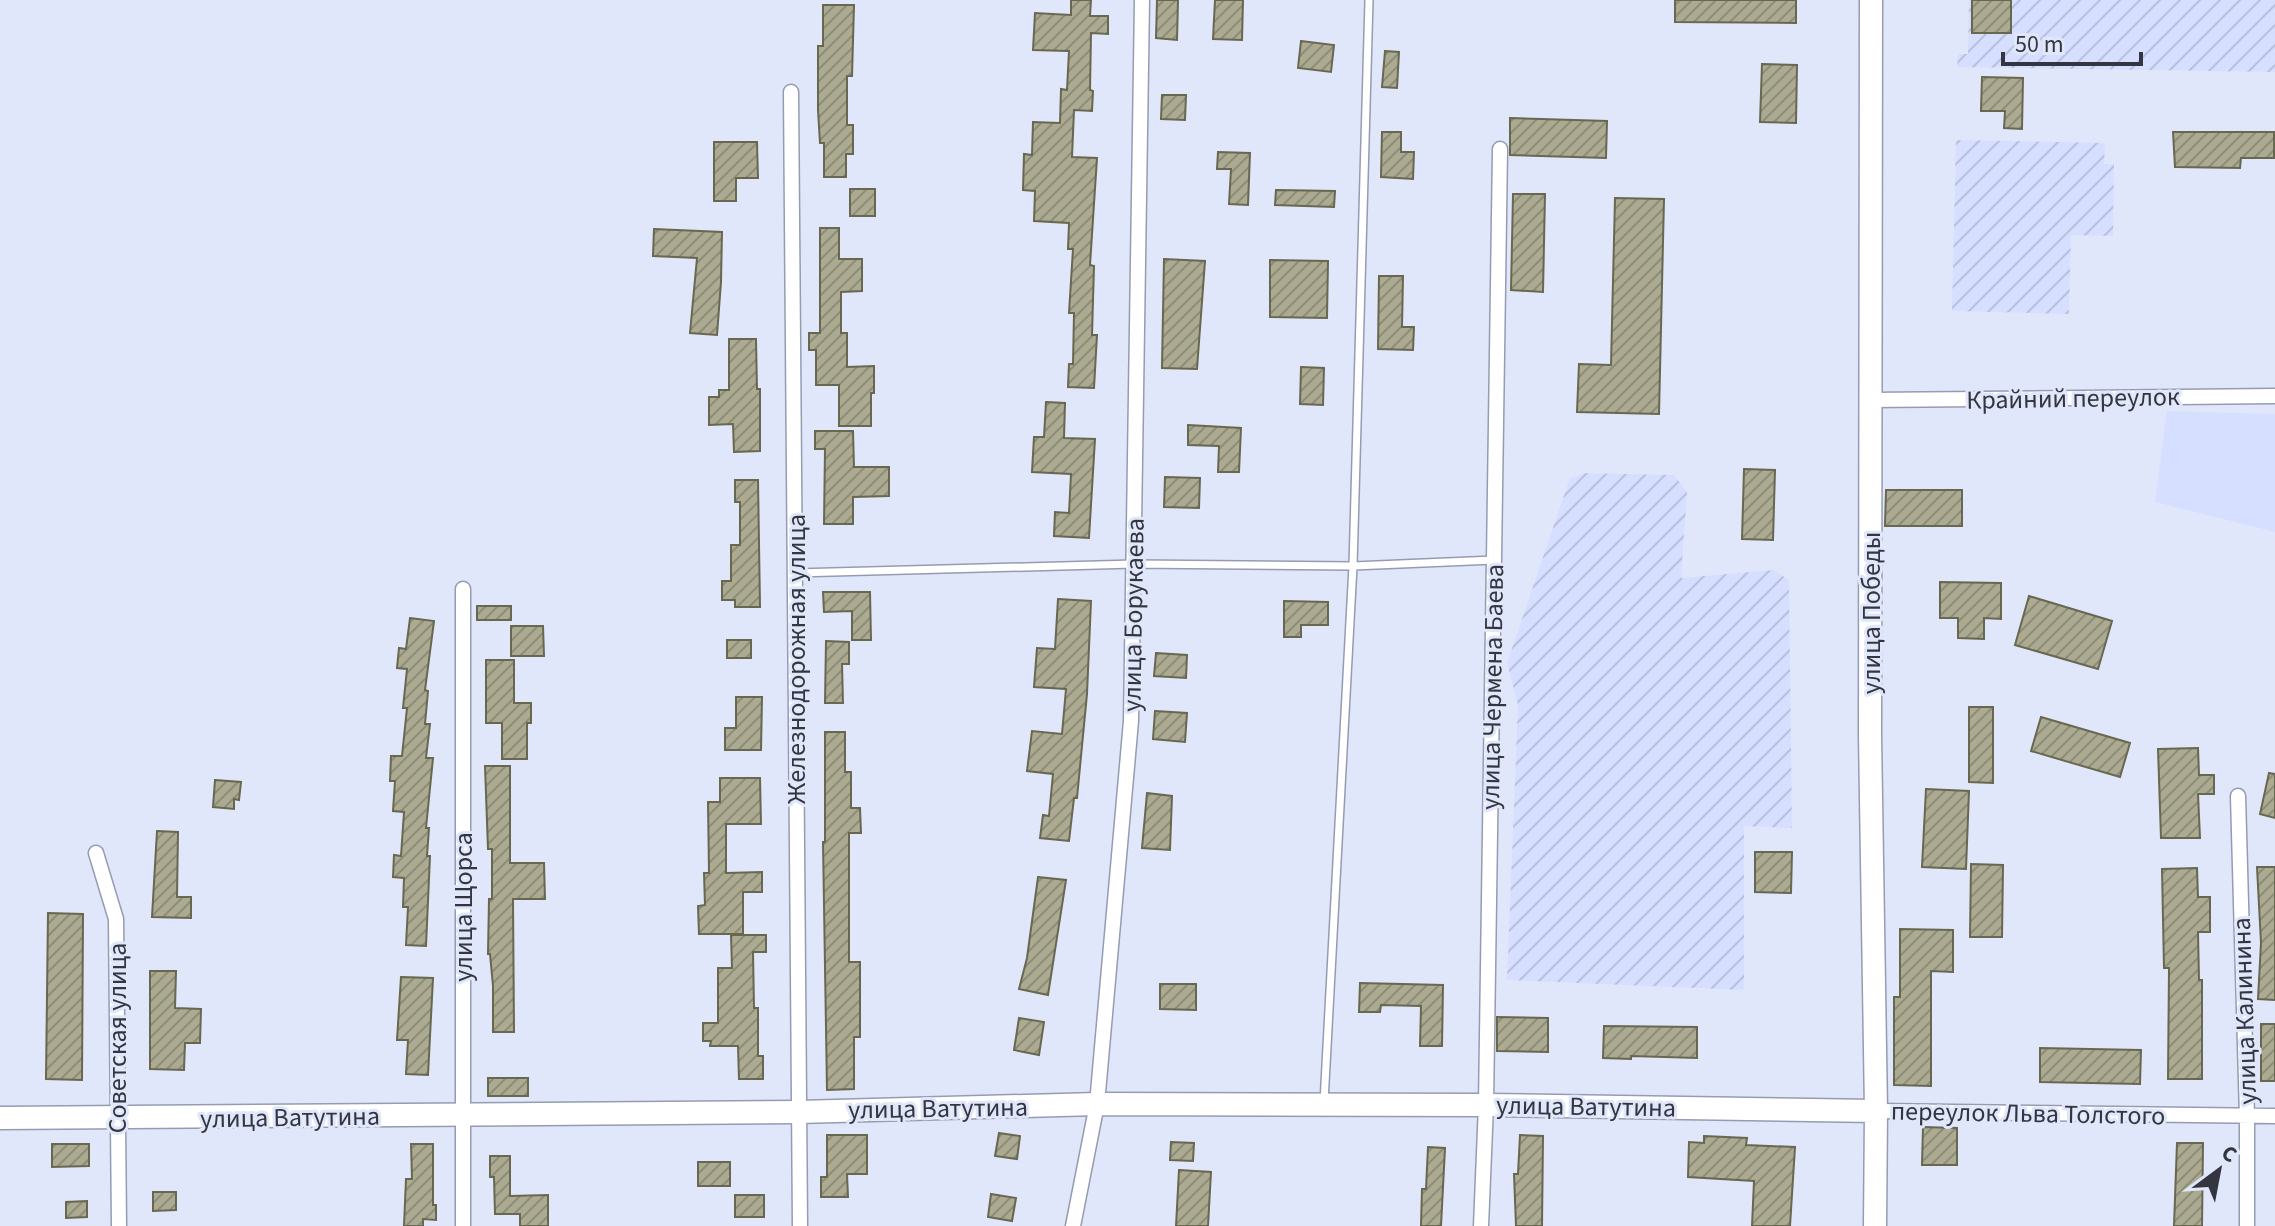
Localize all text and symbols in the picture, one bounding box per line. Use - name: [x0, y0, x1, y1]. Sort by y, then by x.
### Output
- scale bar: [2003, 16, 2141, 66]
- text: 50 m: [2015, 27, 2064, 62]
- street label: Крайний переулок: [1966, 378, 2180, 419]
- street label: Железнодорожная улица: [778, 514, 815, 804]
- street label: улица Борукаева: [1113, 518, 1154, 712]
- street label: улица Победы: [1853, 532, 1890, 694]
- street label: улица Чермена Баева: [1472, 564, 1513, 810]
- street label: улица Щорса: [445, 832, 482, 982]
- street label: улица Калинина: [2223, 917, 2266, 1105]
- street label: Советская улица: [99, 943, 136, 1133]
- street label: улица Ватутина: [1496, 1086, 1676, 1127]
- street label: улица Ватутина: [848, 1088, 1028, 1129]
- street label: переулок Льва Толстого: [1890, 1093, 2165, 1134]
- street label: улица Ватутина: [200, 1097, 380, 1138]
- north arrow: [2179, 1130, 2259, 1210]
- text: С: [2215, 1137, 2243, 1171]

